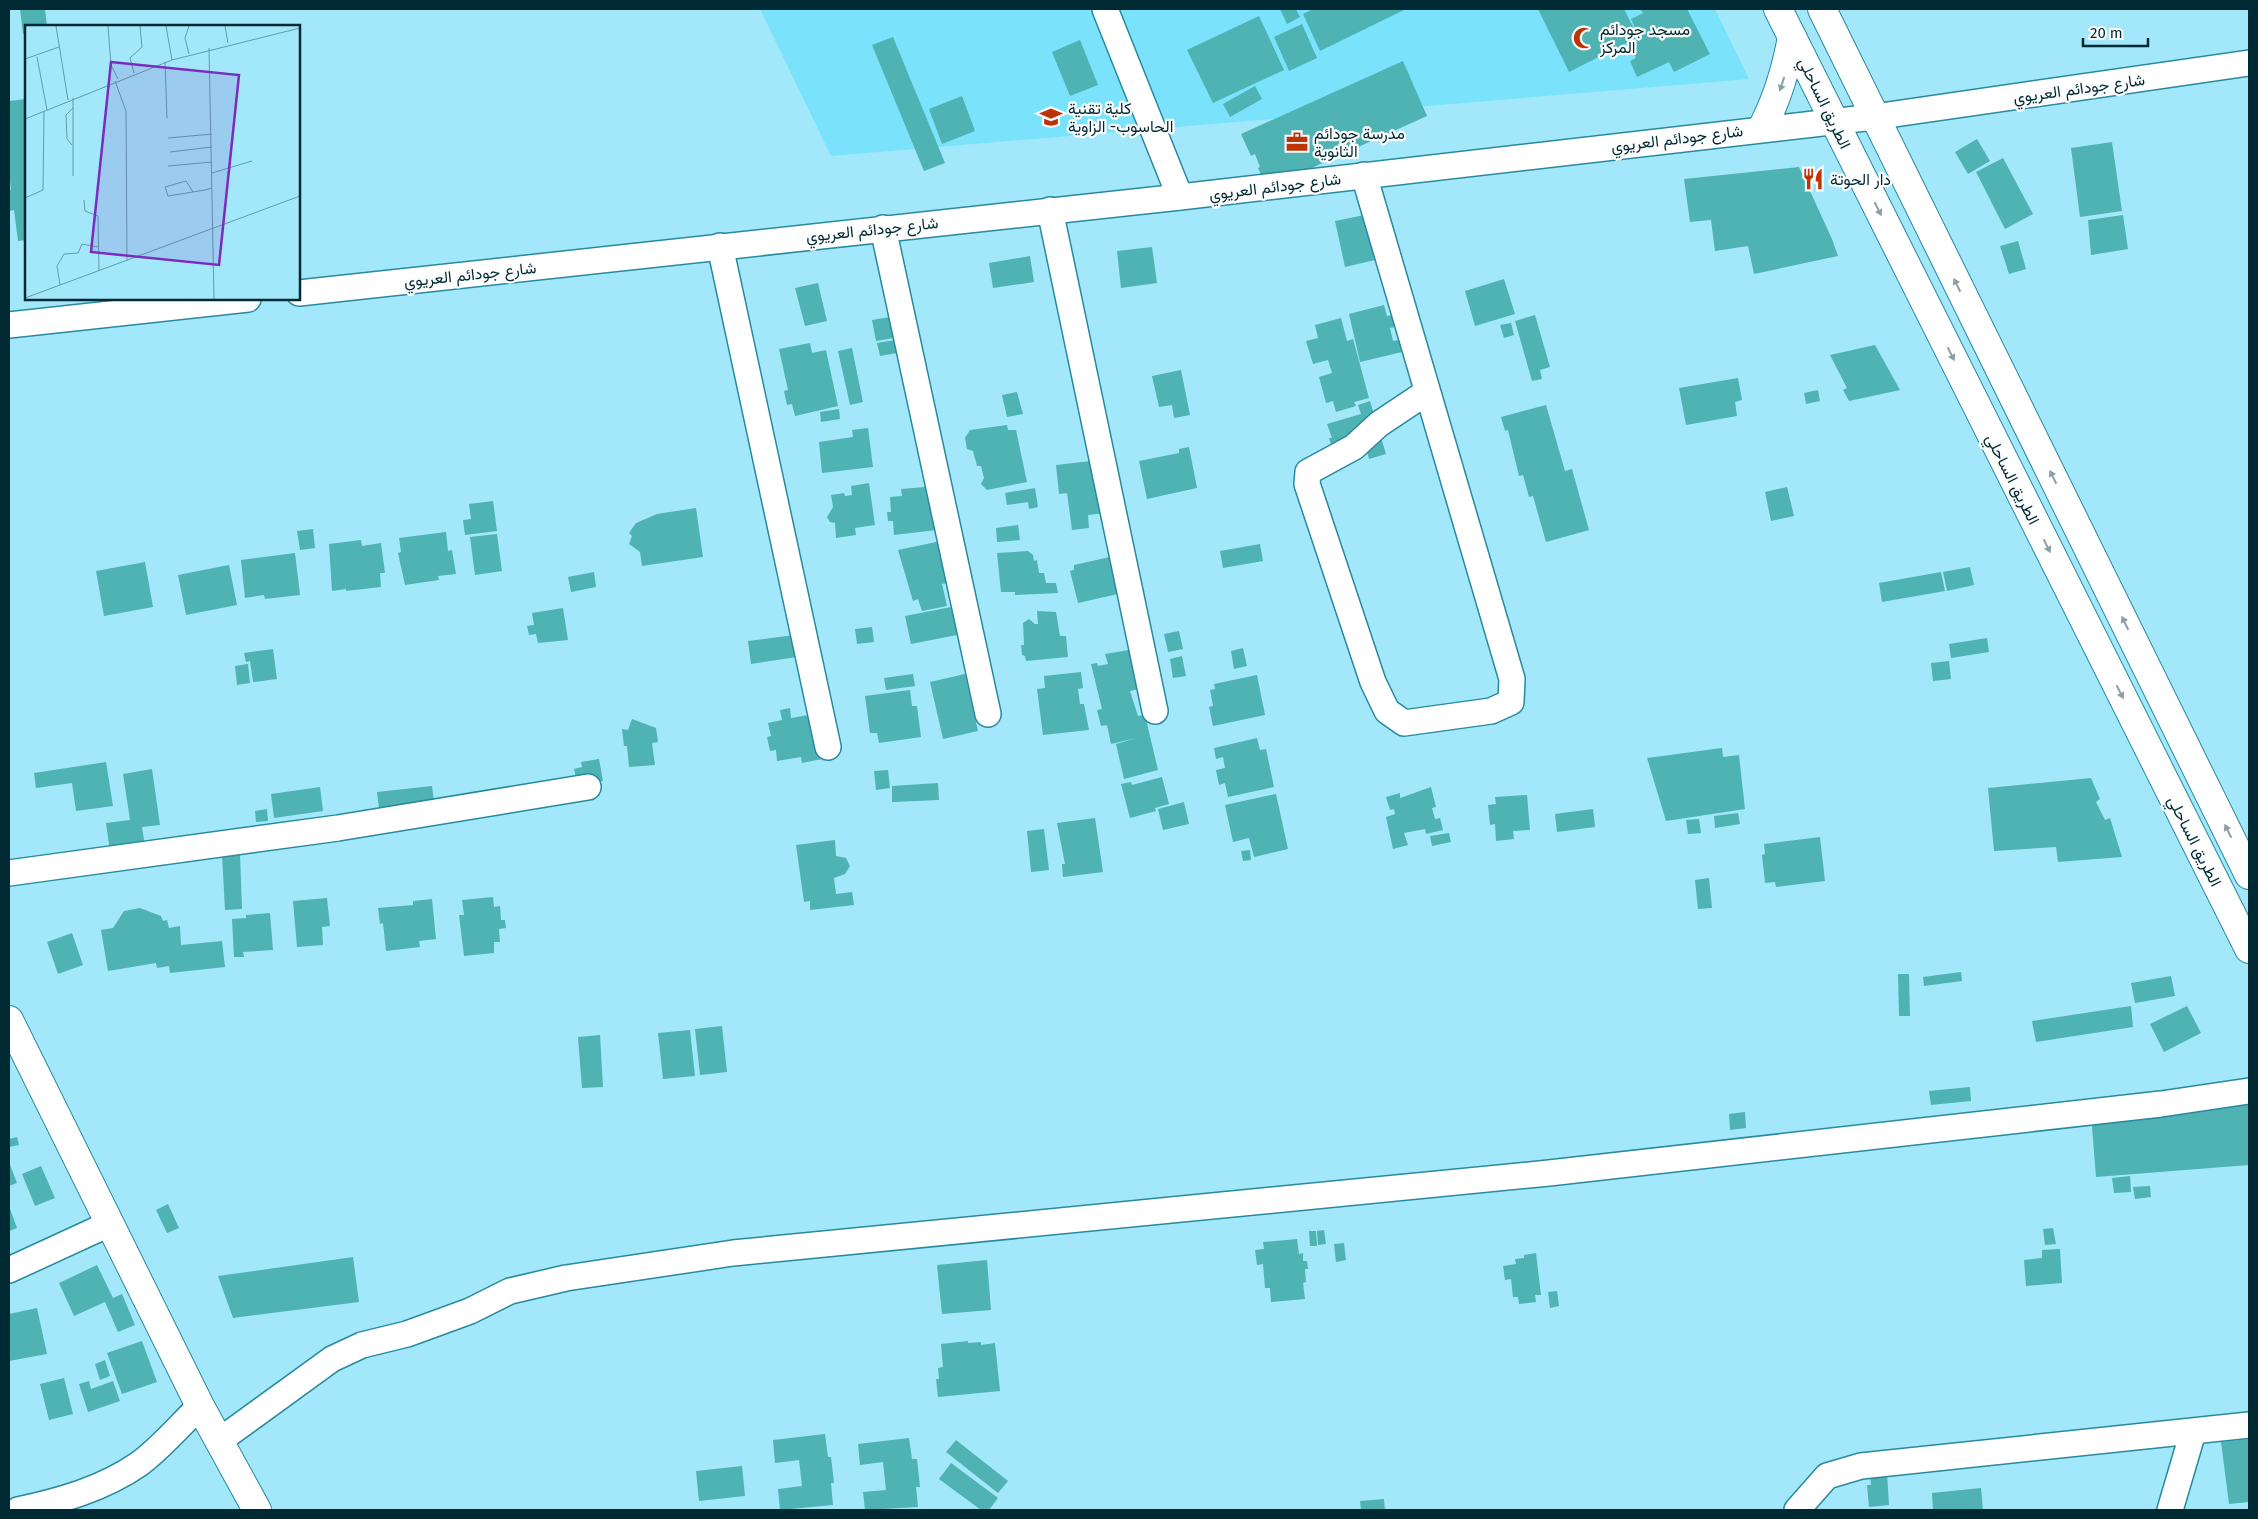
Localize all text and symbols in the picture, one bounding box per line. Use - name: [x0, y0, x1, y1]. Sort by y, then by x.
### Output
- scale bar: [2083, 15, 2148, 47]
- place label: مسجد جودائم المركز: [1599, 20, 1690, 58]
- text: 20 m: [2090, 24, 2123, 42]
- inset map: [25, 25, 300, 300]
- mosque icon: مسجد جودائم المركز: [1571, 25, 1597, 51]
- street label: الطريق الساحلي: [1791, 55, 1855, 154]
- street label: شارع جودائم العريوي: [2012, 70, 2147, 111]
- one-way arrow: [1777, 77, 1785, 92]
- place label: كلية تقنية الحاسوب- الزاوية: [1068, 99, 1173, 137]
- school or university icon: كلية تقنية الحاسوب- الزاوية: [1038, 104, 1064, 130]
- street label: شارع جودائم العريوي: [1610, 121, 1745, 160]
- place label: مدرسة جودائم الثانوية: [1314, 124, 1405, 162]
- office icon: مدرسة جودائم الثانوية: [1284, 129, 1310, 155]
- restaurant icon: دار الحوتة: [1800, 166, 1826, 192]
- street label: شارع جودائم العريوي: [1208, 169, 1343, 208]
- place label: دار الحوتة: [1830, 170, 1891, 190]
- one-way arrow: [1874, 202, 1882, 216]
- street label: شارع جودائم العريوي: [805, 213, 940, 250]
- street label: شارع جودائم العريوي: [403, 258, 538, 295]
- one-way arrow: [1953, 277, 1961, 292]
- one-way arrow: [1947, 347, 1955, 361]
- street label: الطريق الساحلي: [1978, 431, 2044, 529]
- one-way arrow: [2049, 470, 2057, 484]
- one-way arrow: [2043, 539, 2051, 554]
- one-way arrow: [2121, 616, 2129, 630]
- one-way arrow: [2116, 685, 2124, 699]
- street label: الطريق الساحلي: [2160, 793, 2226, 891]
- one-way arrow: [2224, 824, 2232, 839]

